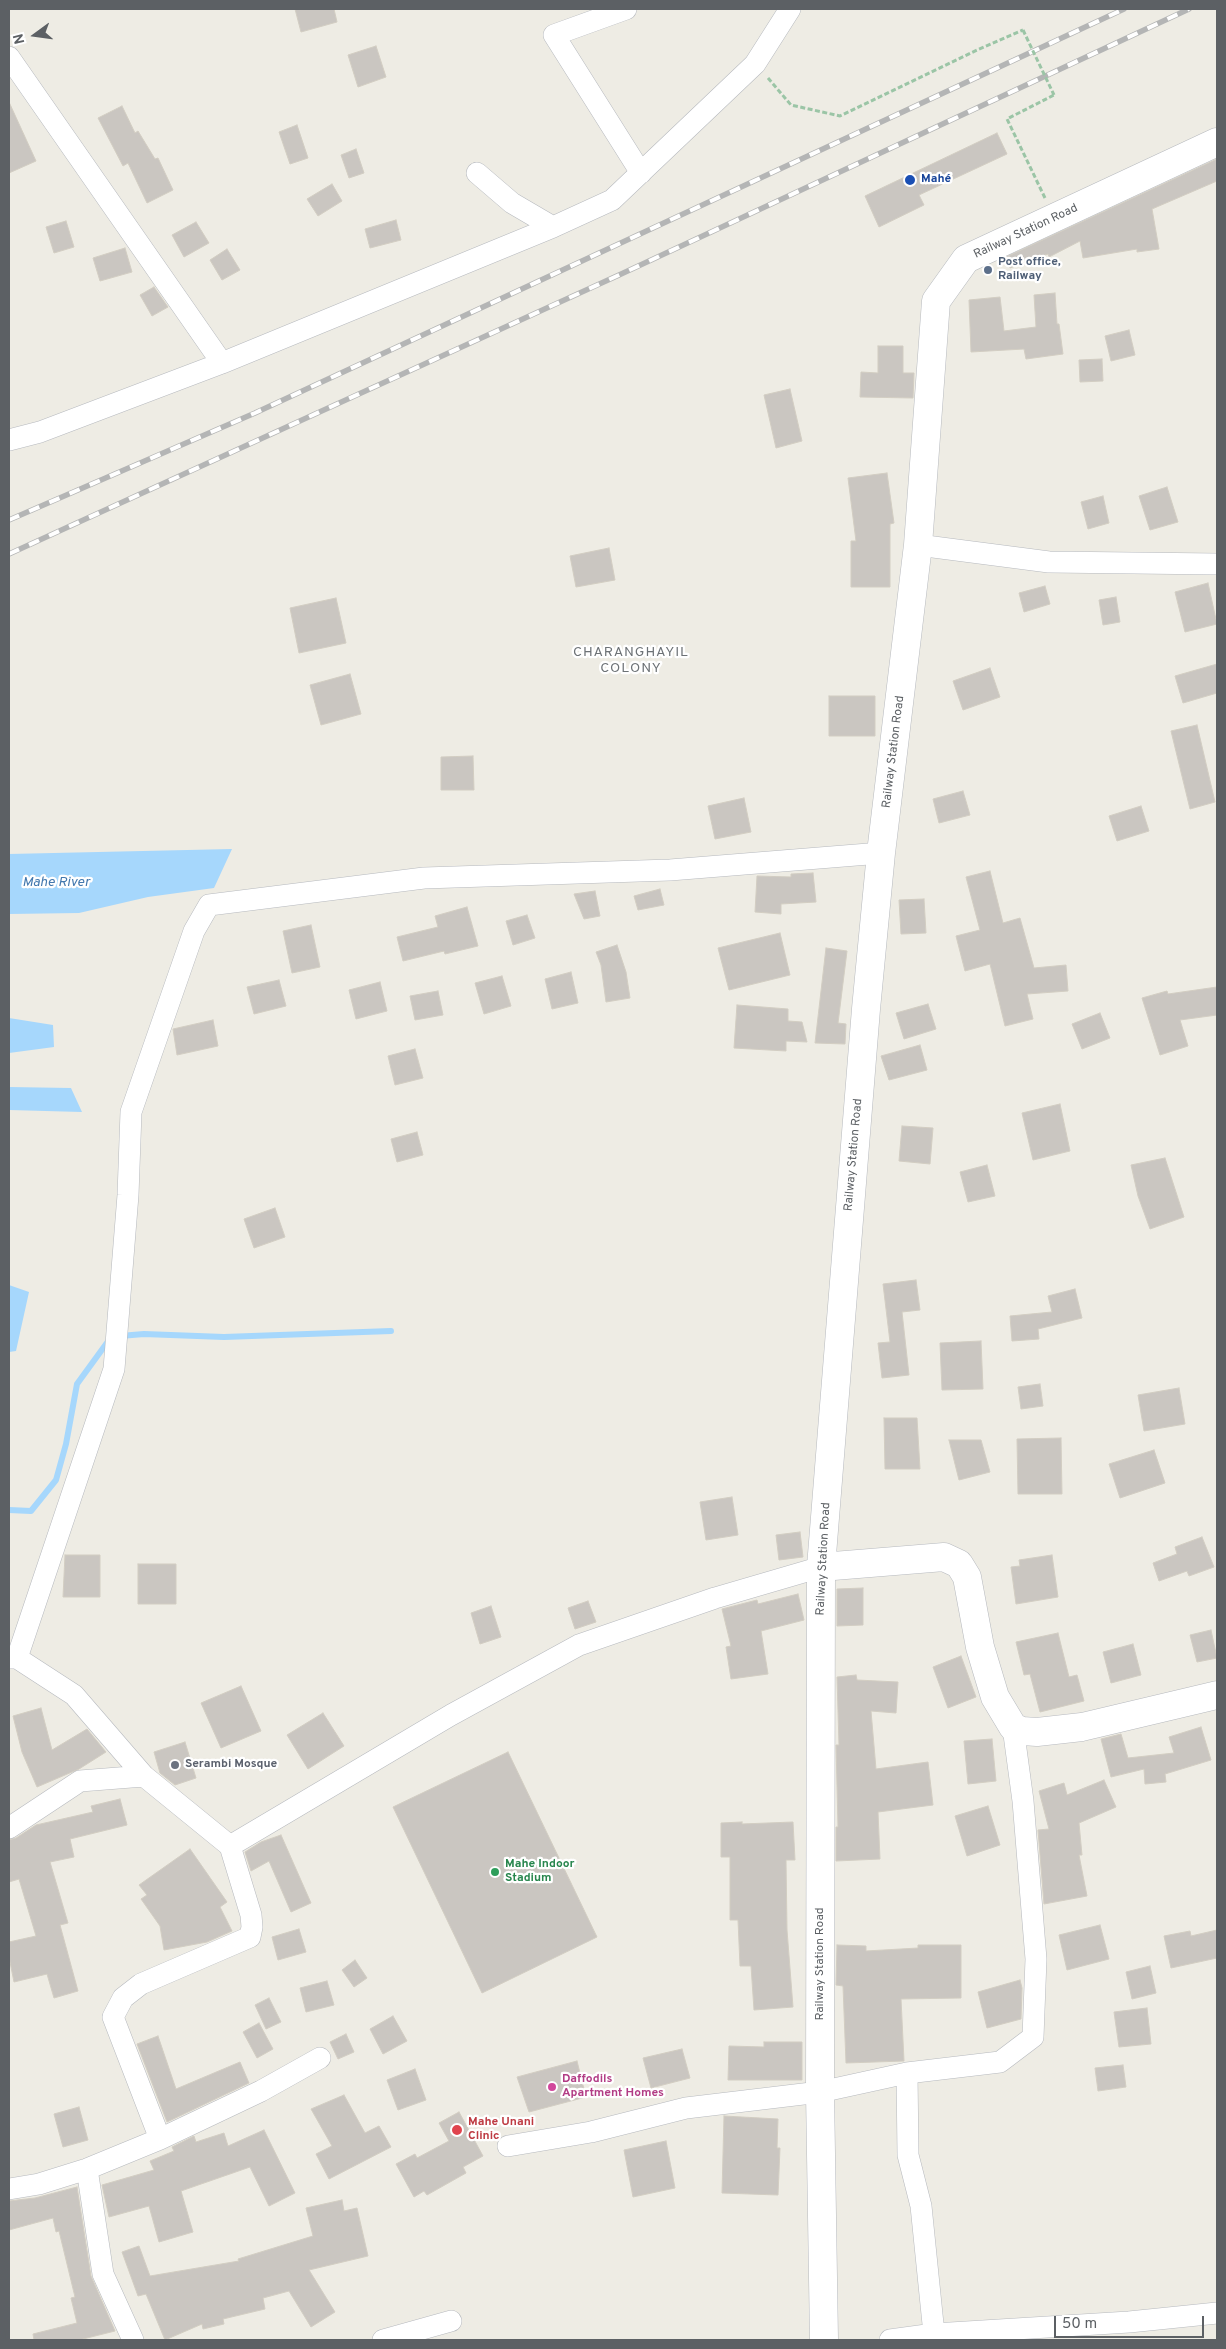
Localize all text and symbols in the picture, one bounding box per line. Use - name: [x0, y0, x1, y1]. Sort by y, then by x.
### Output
- north arrow: [10, 10, 60, 60]
- text: N: [10, 32, 29, 46]
- marker: Mahé: [903, 173, 917, 187]
- place label: Mahé: [921, 173, 951, 187]
- street label: Railway Station Road: [972, 202, 1080, 262]
- place label: Post office, Railway: [998, 256, 1061, 284]
- marker: Post office, Railway: [982, 264, 994, 276]
- district label: CHARANGHAYIL COLONY: [572, 645, 690, 678]
- street label: Railway Station Road: [880, 695, 908, 809]
- water label: Mahe River: [22, 875, 90, 891]
- street label: Railway Station Road: [842, 1098, 866, 1212]
- street label: Railway Station Road: [814, 1502, 834, 1616]
- place label: Serambi Mosque: [185, 1758, 277, 1772]
- marker: Serambi Mosque: [169, 1759, 181, 1771]
- place label: Mahe Indoor Stadium: [505, 1858, 574, 1886]
- marker: Mahe Indoor Stadium: [489, 1866, 501, 1878]
- street label: Railway Station Road: [814, 1907, 828, 2021]
- place label: Daffodils Apartment Homes: [562, 2073, 664, 2101]
- marker: Daffodils Apartment Homes: [546, 2081, 558, 2093]
- place label: Mahe Unani Clinic: [468, 2116, 534, 2144]
- marker: Mahe Unani Clinic: [450, 2123, 464, 2137]
- scale bar: [1056, 2306, 1206, 2338]
- text: 50 m: [1062, 2315, 1097, 2334]

